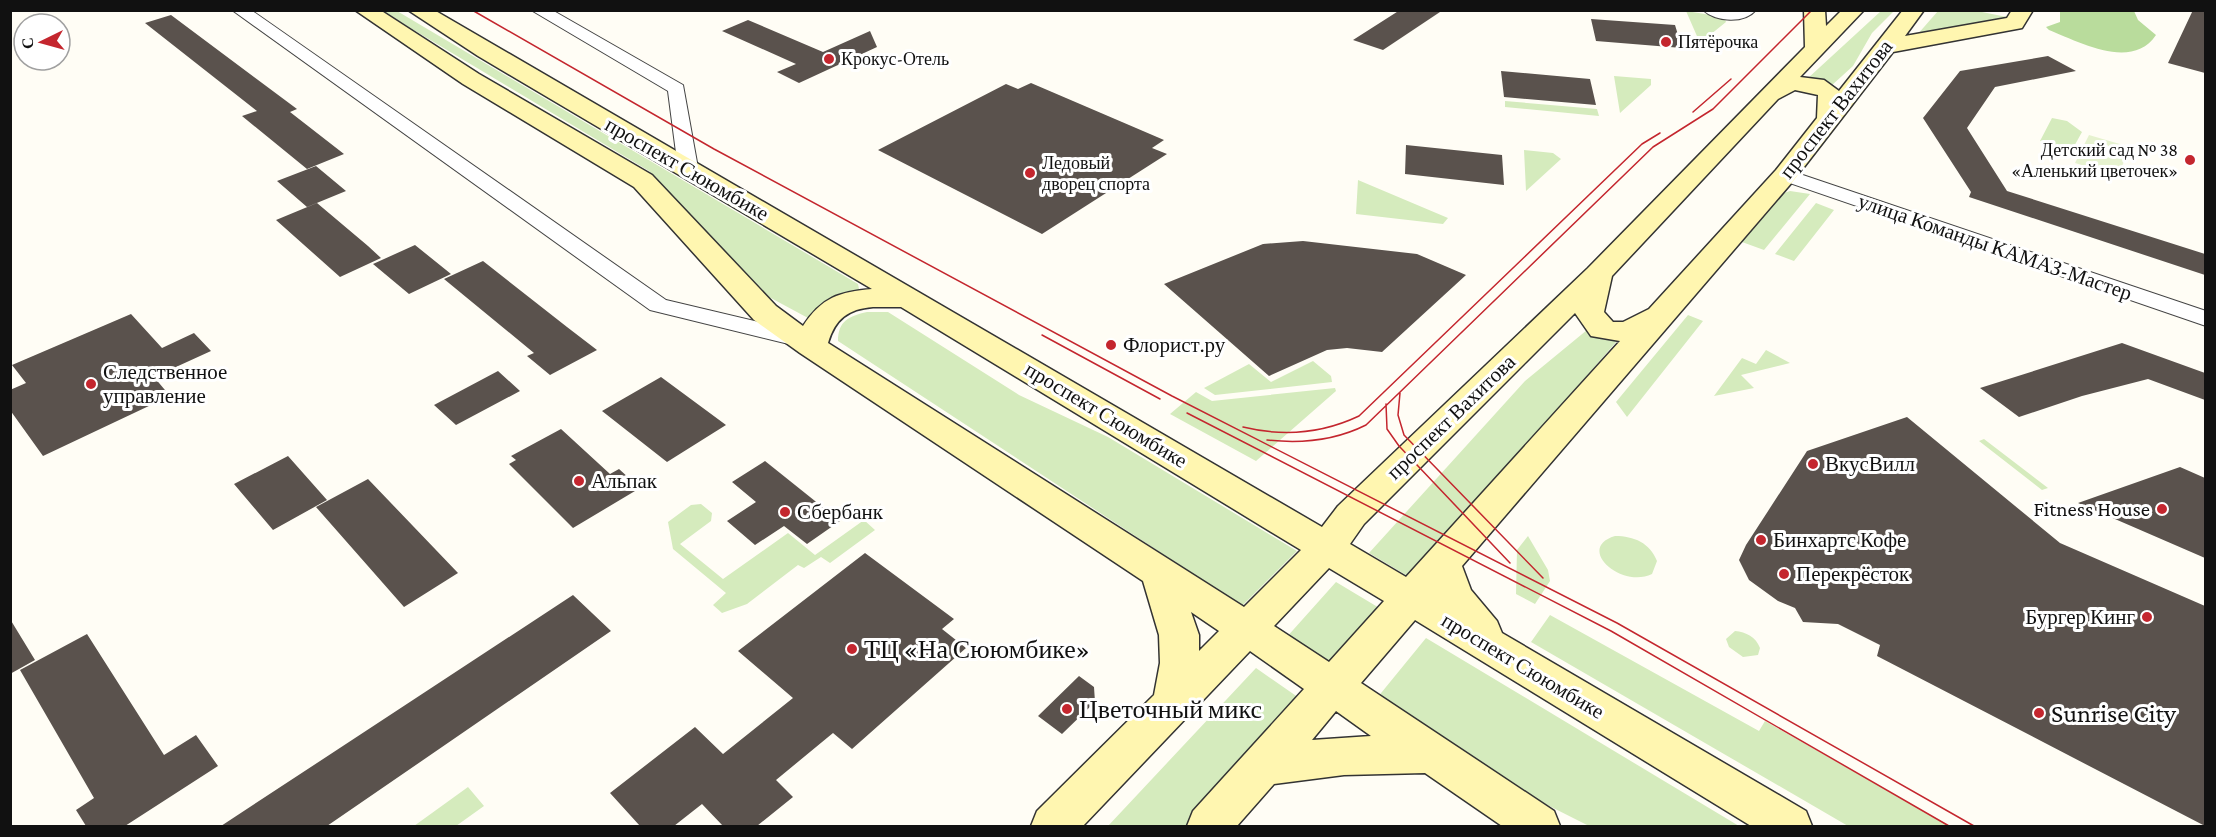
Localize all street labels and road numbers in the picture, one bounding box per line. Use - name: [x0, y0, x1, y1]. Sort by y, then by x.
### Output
- street label: проспект Вахитова: [1774, 34, 1898, 183]
- street label: проспект Сююмбике: [601, 112, 773, 226]
- street label: улица Команды КАМАЗ-Мастер: [1855, 189, 2135, 305]
- street label: проспект Вахитова: [1382, 349, 1521, 484]
- street label: проспект Сююмбике: [1021, 357, 1191, 473]
- street label: проспект Сююмбике: [1438, 608, 1608, 724]

